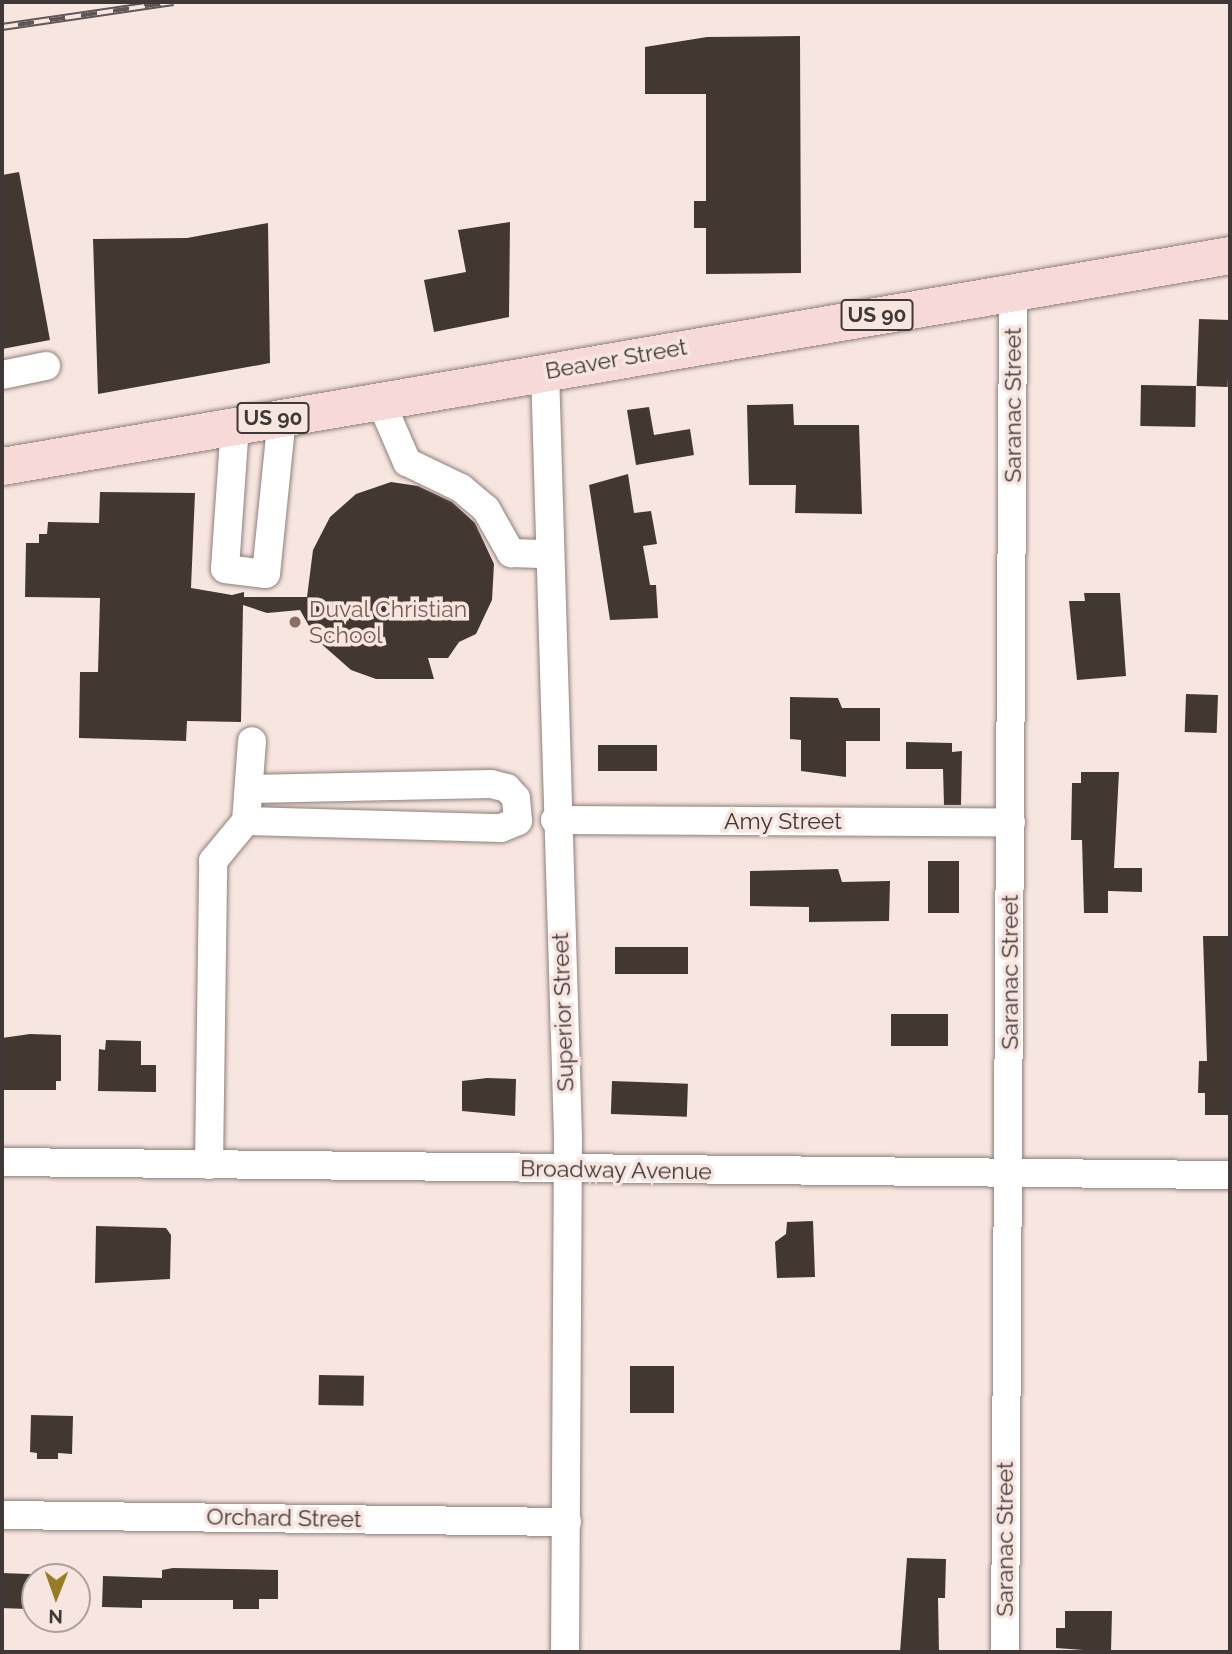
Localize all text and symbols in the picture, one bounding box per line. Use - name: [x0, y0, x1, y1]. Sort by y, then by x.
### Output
- road number: US 90: [840, 298, 914, 332]
- street label: Saranac Street: [999, 327, 1027, 483]
- street label: Beaver Street: [543, 333, 689, 385]
- road number: US 90: [236, 400, 310, 436]
- place label: Duval Christian School: [309, 595, 468, 649]
- marker: Duval Christian School: [287, 614, 303, 630]
- street label: Amy Street: [724, 807, 842, 835]
- street label: Saranac Street: [996, 894, 1024, 1050]
- street label: Superior Street: [546, 932, 580, 1092]
- street label: Broadway Avenue: [519, 1155, 713, 1185]
- street label: Saranac Street: [991, 1461, 1019, 1617]
- street label: Orchard Street: [206, 1503, 362, 1533]
- north arrow: [21, 1563, 91, 1633]
- text: N: [48, 1606, 63, 1628]

